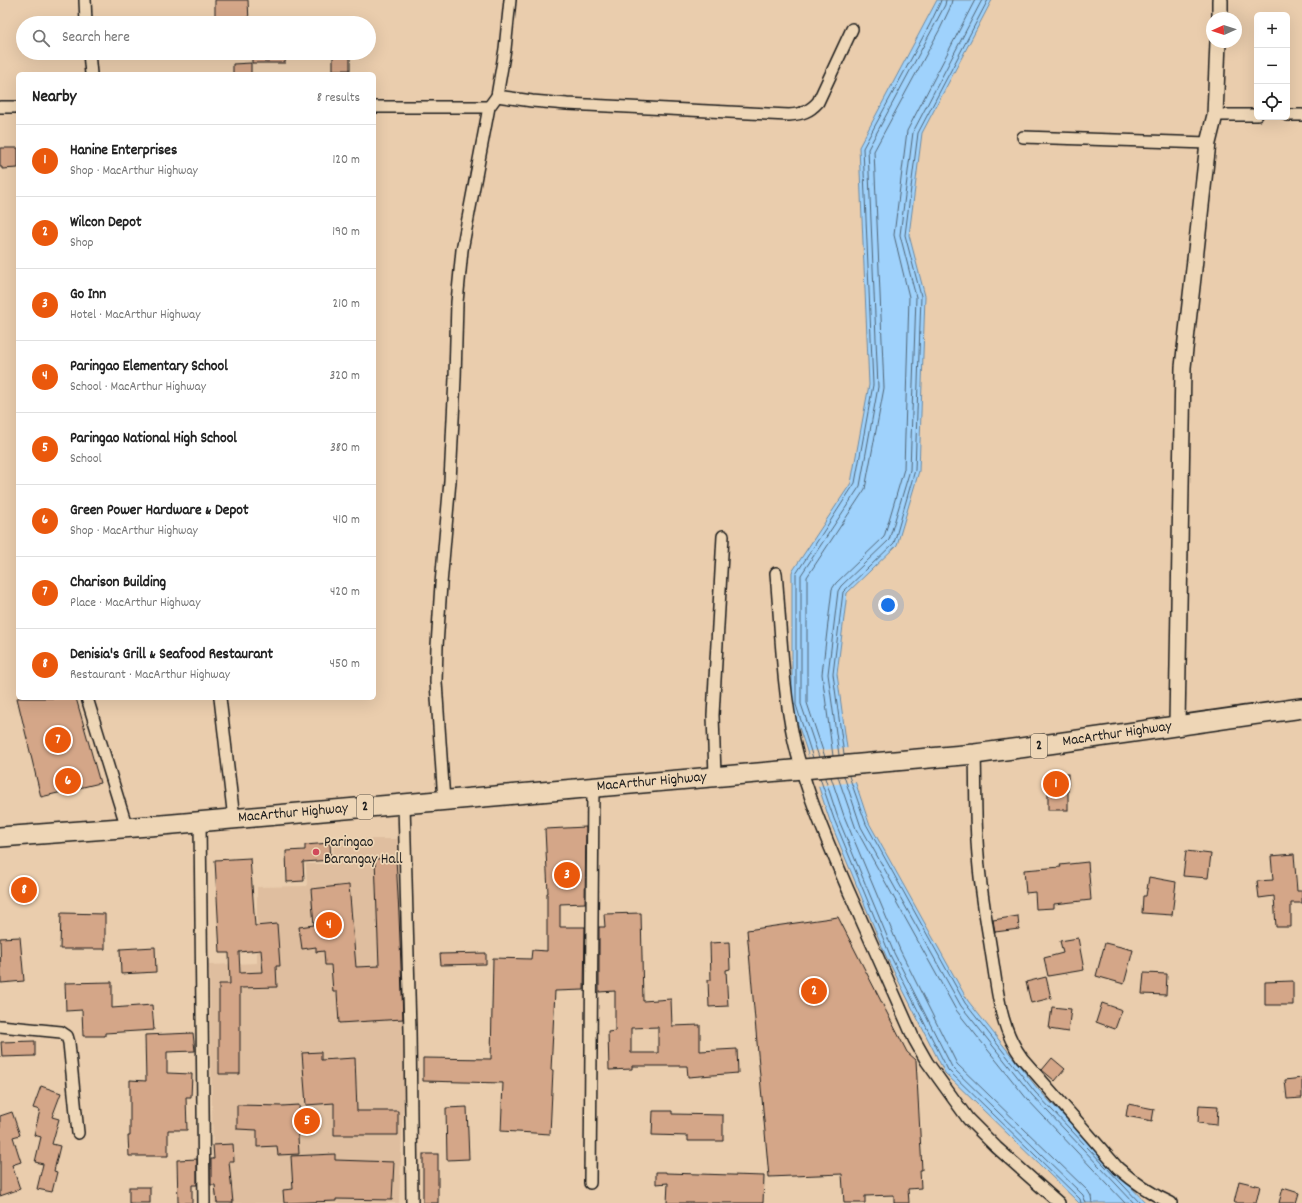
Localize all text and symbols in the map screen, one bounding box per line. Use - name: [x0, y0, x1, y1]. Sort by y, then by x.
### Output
- north arrow: [1206, 12, 1242, 48]
- map controls: [1254, 12, 1290, 120]
- button: +: [1254, 12, 1290, 48]
- search box: [16, 16, 376, 60]
- icon: search: [30, 27, 52, 49]
- text: Search here: [62, 27, 130, 49]
- button: −: [1254, 48, 1290, 84]
- button: locate: [1254, 84, 1290, 120]
- text: Nearby: [32, 86, 76, 110]
- text: 8 results: [317, 89, 360, 108]
- text: Hanine Enterprises: [70, 140, 177, 162]
- text: 1: [44, 151, 46, 170]
- text: 120 m: [332, 151, 360, 170]
- text: Shop · MacArthur Highway: [70, 162, 198, 181]
- text: Wilcon Depot: [70, 212, 141, 234]
- text: 2: [42, 223, 48, 242]
- text: 190 m: [332, 223, 360, 242]
- text: Shop: [70, 234, 93, 253]
- text: Go Inn: [70, 284, 106, 306]
- text: 3: [42, 295, 48, 314]
- text: 210 m: [332, 295, 360, 314]
- text: Hotel · MacArthur Highway: [70, 306, 200, 325]
- text: Paringao Elementary School: [70, 356, 228, 378]
- text: 4: [42, 367, 48, 386]
- text: 320 m: [330, 367, 360, 386]
- text: School · MacArthur Highway: [70, 378, 206, 397]
- text: Paringao National High School: [70, 428, 237, 450]
- text: 5: [42, 439, 48, 458]
- text: 380 m: [330, 439, 360, 458]
- text: School: [70, 450, 102, 469]
- text: Green Power Hardware & Depot: [70, 500, 249, 522]
- text: 6: [42, 511, 48, 530]
- text: 410 m: [333, 511, 360, 530]
- text: Shop · MacArthur Highway: [70, 522, 198, 541]
- text: Charison Building: [70, 572, 166, 594]
- text: 7: [43, 583, 47, 602]
- text: 420 m: [330, 583, 360, 602]
- text: Place · MacArthur Highway: [70, 594, 200, 613]
- your location: [878, 595, 898, 615]
- text: Denisia's Grill & Seafood Restaurant: [70, 644, 273, 666]
- text: 8: [42, 655, 48, 674]
- text: 450 m: [330, 655, 360, 674]
- text: Restaurant · MacArthur Highway: [70, 666, 230, 685]
- street label: MacArthur Highway: [1061, 716, 1174, 753]
- pin: 7: [45, 725, 71, 755]
- road number: 2: [1031, 734, 1047, 758]
- pin: 6: [55, 766, 81, 796]
- street label: MacArthur Highway: [596, 766, 708, 798]
- pin: 1: [1043, 769, 1069, 799]
- road number: 2: [357, 795, 373, 819]
- street label: MacArthur Highway: [237, 798, 350, 829]
- place label: Paringao Barangay Hall: [324, 832, 403, 871]
- marker: Paringao Barangay Hall: [311, 847, 321, 857]
- pin: 3: [554, 860, 580, 890]
- pin: 8: [11, 875, 37, 905]
- pin: 4: [316, 910, 342, 940]
- pin: 2: [801, 976, 827, 1006]
- pin: 5: [294, 1106, 320, 1136]

